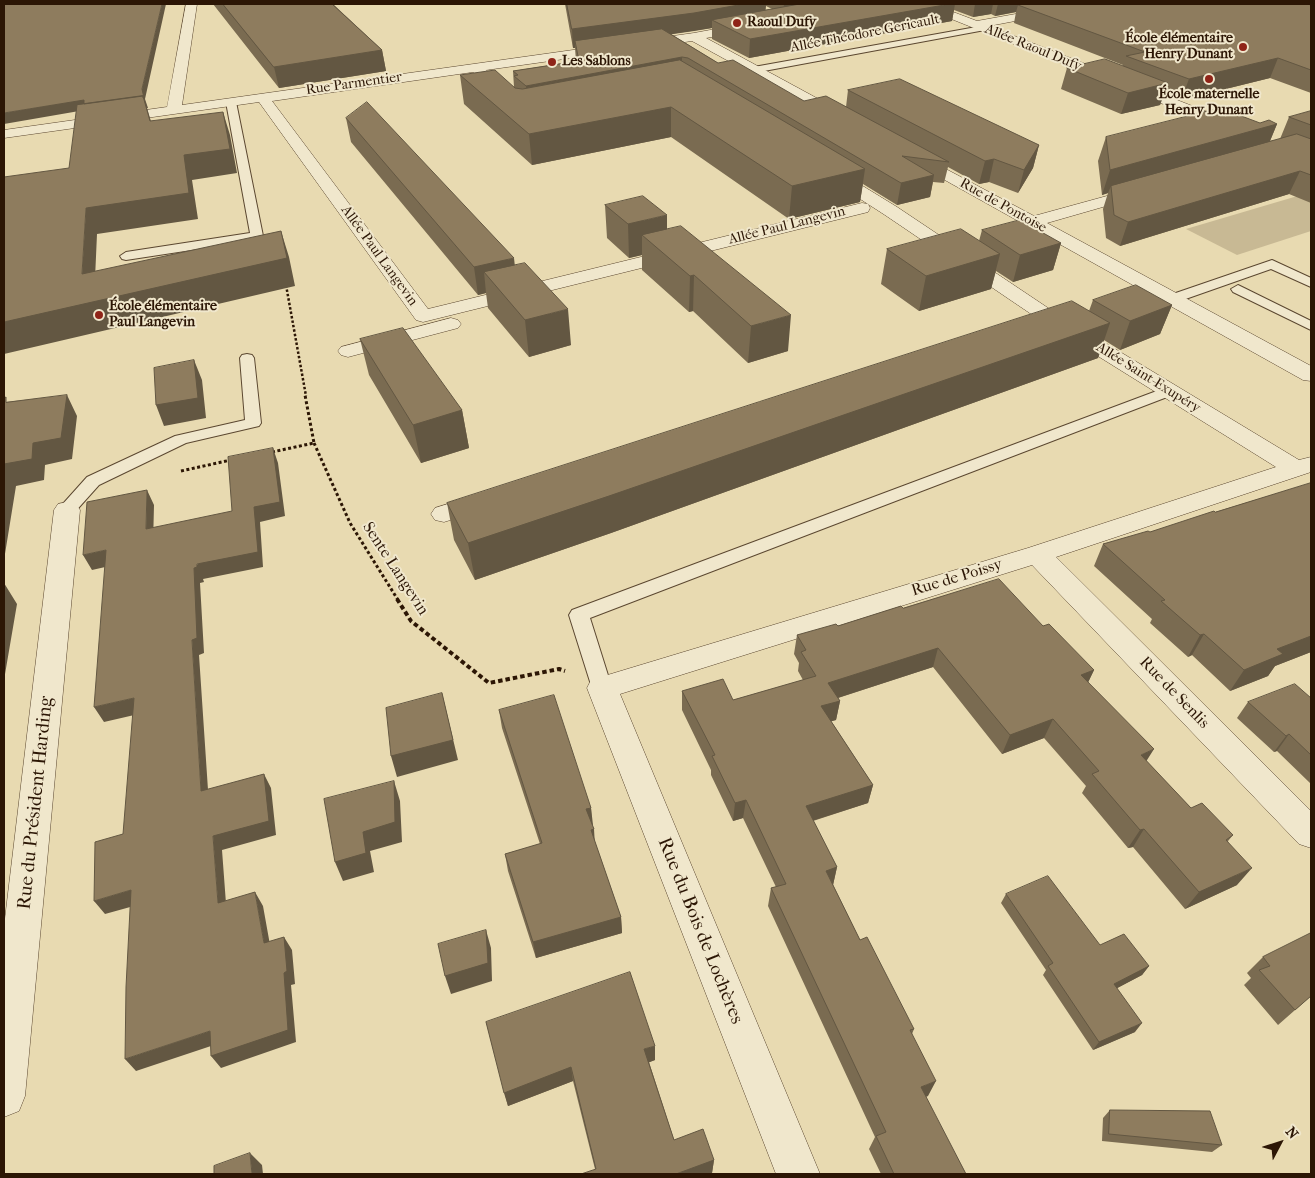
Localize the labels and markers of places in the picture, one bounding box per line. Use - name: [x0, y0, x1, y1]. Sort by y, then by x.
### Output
- place label: Raoul Dufy: [747, 15, 816, 31]
- marker: Raoul Dufy: [731, 17, 743, 29]
- place label: École élémentaire Henry Dunant: [1125, 31, 1233, 64]
- marker: École élémentaire Henry Dunant: [1237, 41, 1249, 53]
- place label: Les Sablons: [562, 54, 631, 70]
- marker: Les Sablons: [546, 56, 558, 68]
- marker: École maternelle Henry Dunant: [1203, 73, 1215, 85]
- place label: École maternelle Henry Dunant: [1159, 87, 1259, 120]
- place label: École élémentaire Paul Langevin: [109, 299, 217, 332]
- marker: École élémentaire Paul Langevin: [93, 309, 105, 321]

